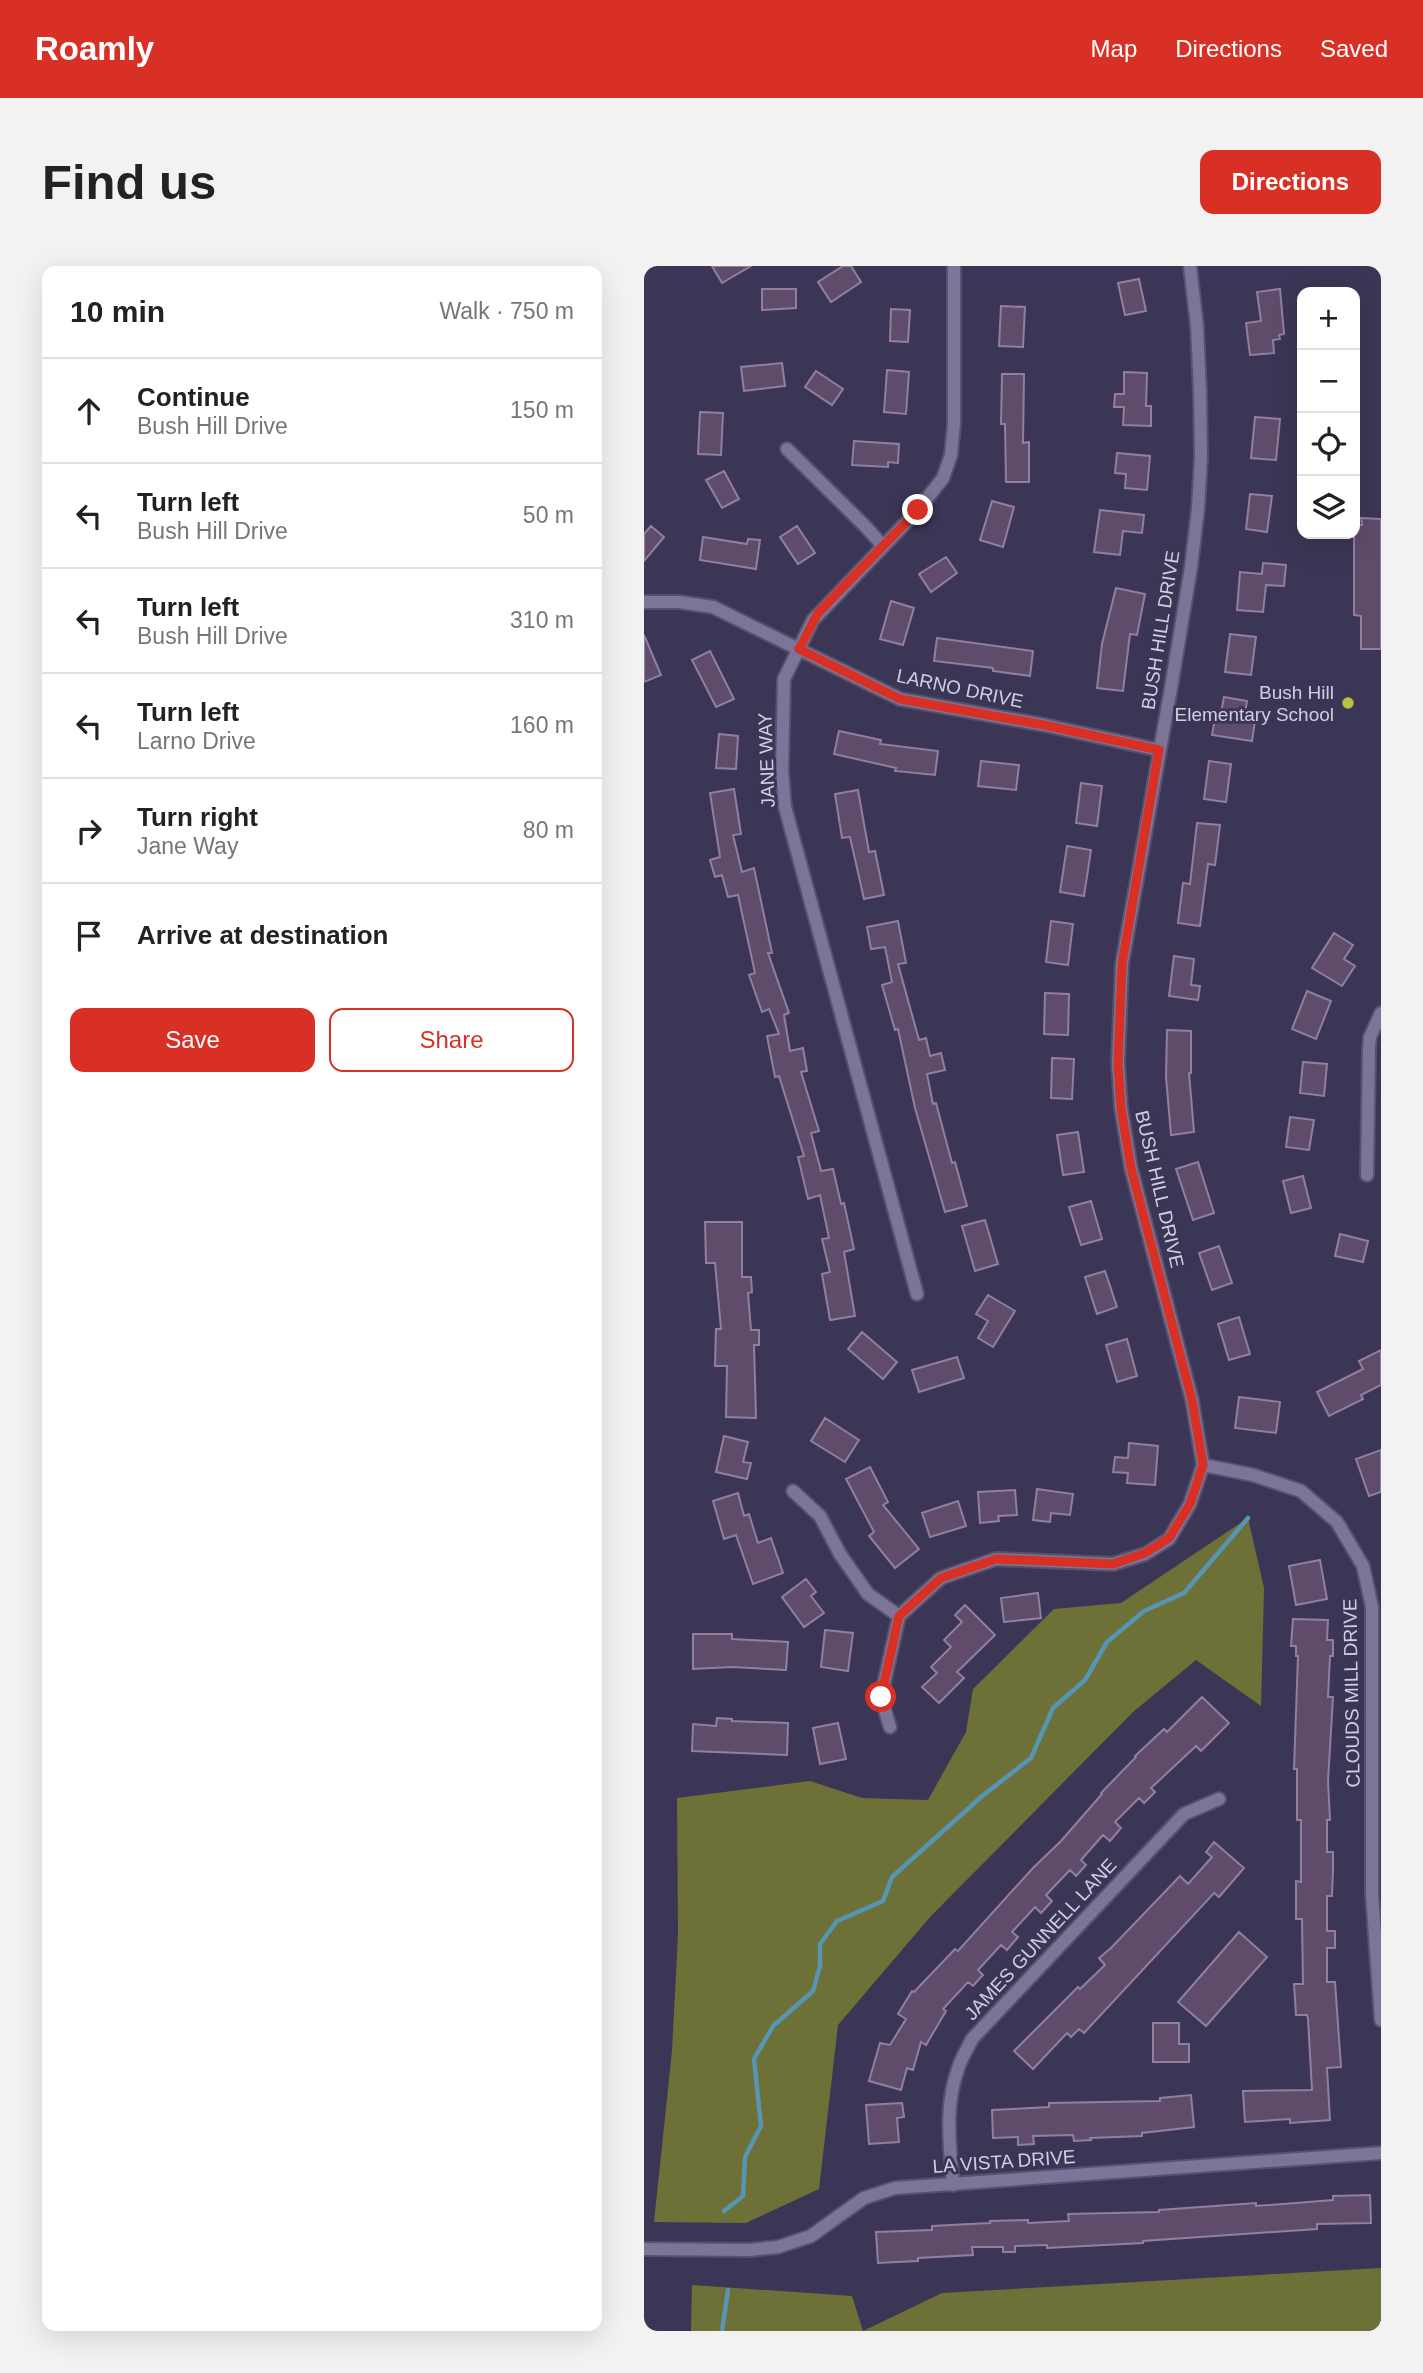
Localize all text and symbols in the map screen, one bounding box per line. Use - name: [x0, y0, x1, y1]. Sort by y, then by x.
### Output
- text: Roamly: [35, 30, 154, 67]
- text: Map: [1091, 35, 1137, 62]
- text: Directions: [1175, 35, 1282, 62]
- text: Saved: [1320, 35, 1388, 62]
- button: Directions: [1200, 150, 1381, 214]
- text: Find us: [42, 155, 216, 209]
- map controls: [1297, 287, 1360, 539]
- button: +: [1297, 287, 1360, 350]
- text: 10 min: [70, 295, 165, 328]
- text: Walk · 750 m: [439, 298, 574, 324]
- button: −: [1297, 350, 1360, 413]
- text: Continue: [137, 382, 250, 412]
- icon: ahead: [70, 392, 108, 430]
- text: 150 m: [510, 397, 574, 423]
- text: Bush Hill Drive: [137, 413, 288, 439]
- button: locate: [1297, 413, 1360, 476]
- button: layers: [1297, 476, 1360, 539]
- text: Turn left: [137, 487, 239, 517]
- route end: [902, 494, 933, 525]
- icon: left: [70, 497, 108, 535]
- text: 50 m: [523, 502, 574, 528]
- text: Bush Hill Drive: [137, 518, 288, 544]
- street label: BUSH HILL DRIVE: [1138, 549, 1183, 711]
- text: Turn left: [137, 592, 239, 622]
- icon: left: [70, 602, 108, 640]
- text: 310 m: [510, 607, 574, 633]
- text: Bush Hill Drive: [137, 623, 288, 649]
- street label: LARNO DRIVE: [895, 665, 1025, 712]
- place label: Bush Hill Elementary School: [1175, 682, 1334, 725]
- marker: Bush Hill Elementary School: [1340, 695, 1356, 711]
- text: Turn left: [137, 697, 239, 727]
- icon: left: [70, 707, 108, 745]
- text: 160 m: [510, 712, 574, 738]
- street label: JANE WAY: [754, 712, 779, 808]
- text: Larno Drive: [137, 728, 256, 754]
- text: Turn right: [137, 802, 258, 832]
- icon: right: [70, 812, 108, 850]
- text: 80 m: [523, 817, 574, 843]
- text: Jane Way: [137, 833, 238, 859]
- icon: arrive: [70, 917, 108, 955]
- text: Arrive at destination: [137, 920, 388, 950]
- button: Save: [70, 1008, 315, 1072]
- button: Share: [329, 1008, 574, 1072]
- street label: BUSH HILL DRIVE: [1131, 1108, 1188, 1270]
- street label: CLOUDS MILL DRIVE: [1339, 1598, 1364, 1788]
- route start: [865, 1681, 896, 1712]
- street label: JAMES GUNNELL LANE: [960, 1854, 1121, 2024]
- street label: LA VISTA DRIVE: [932, 2146, 1076, 2177]

